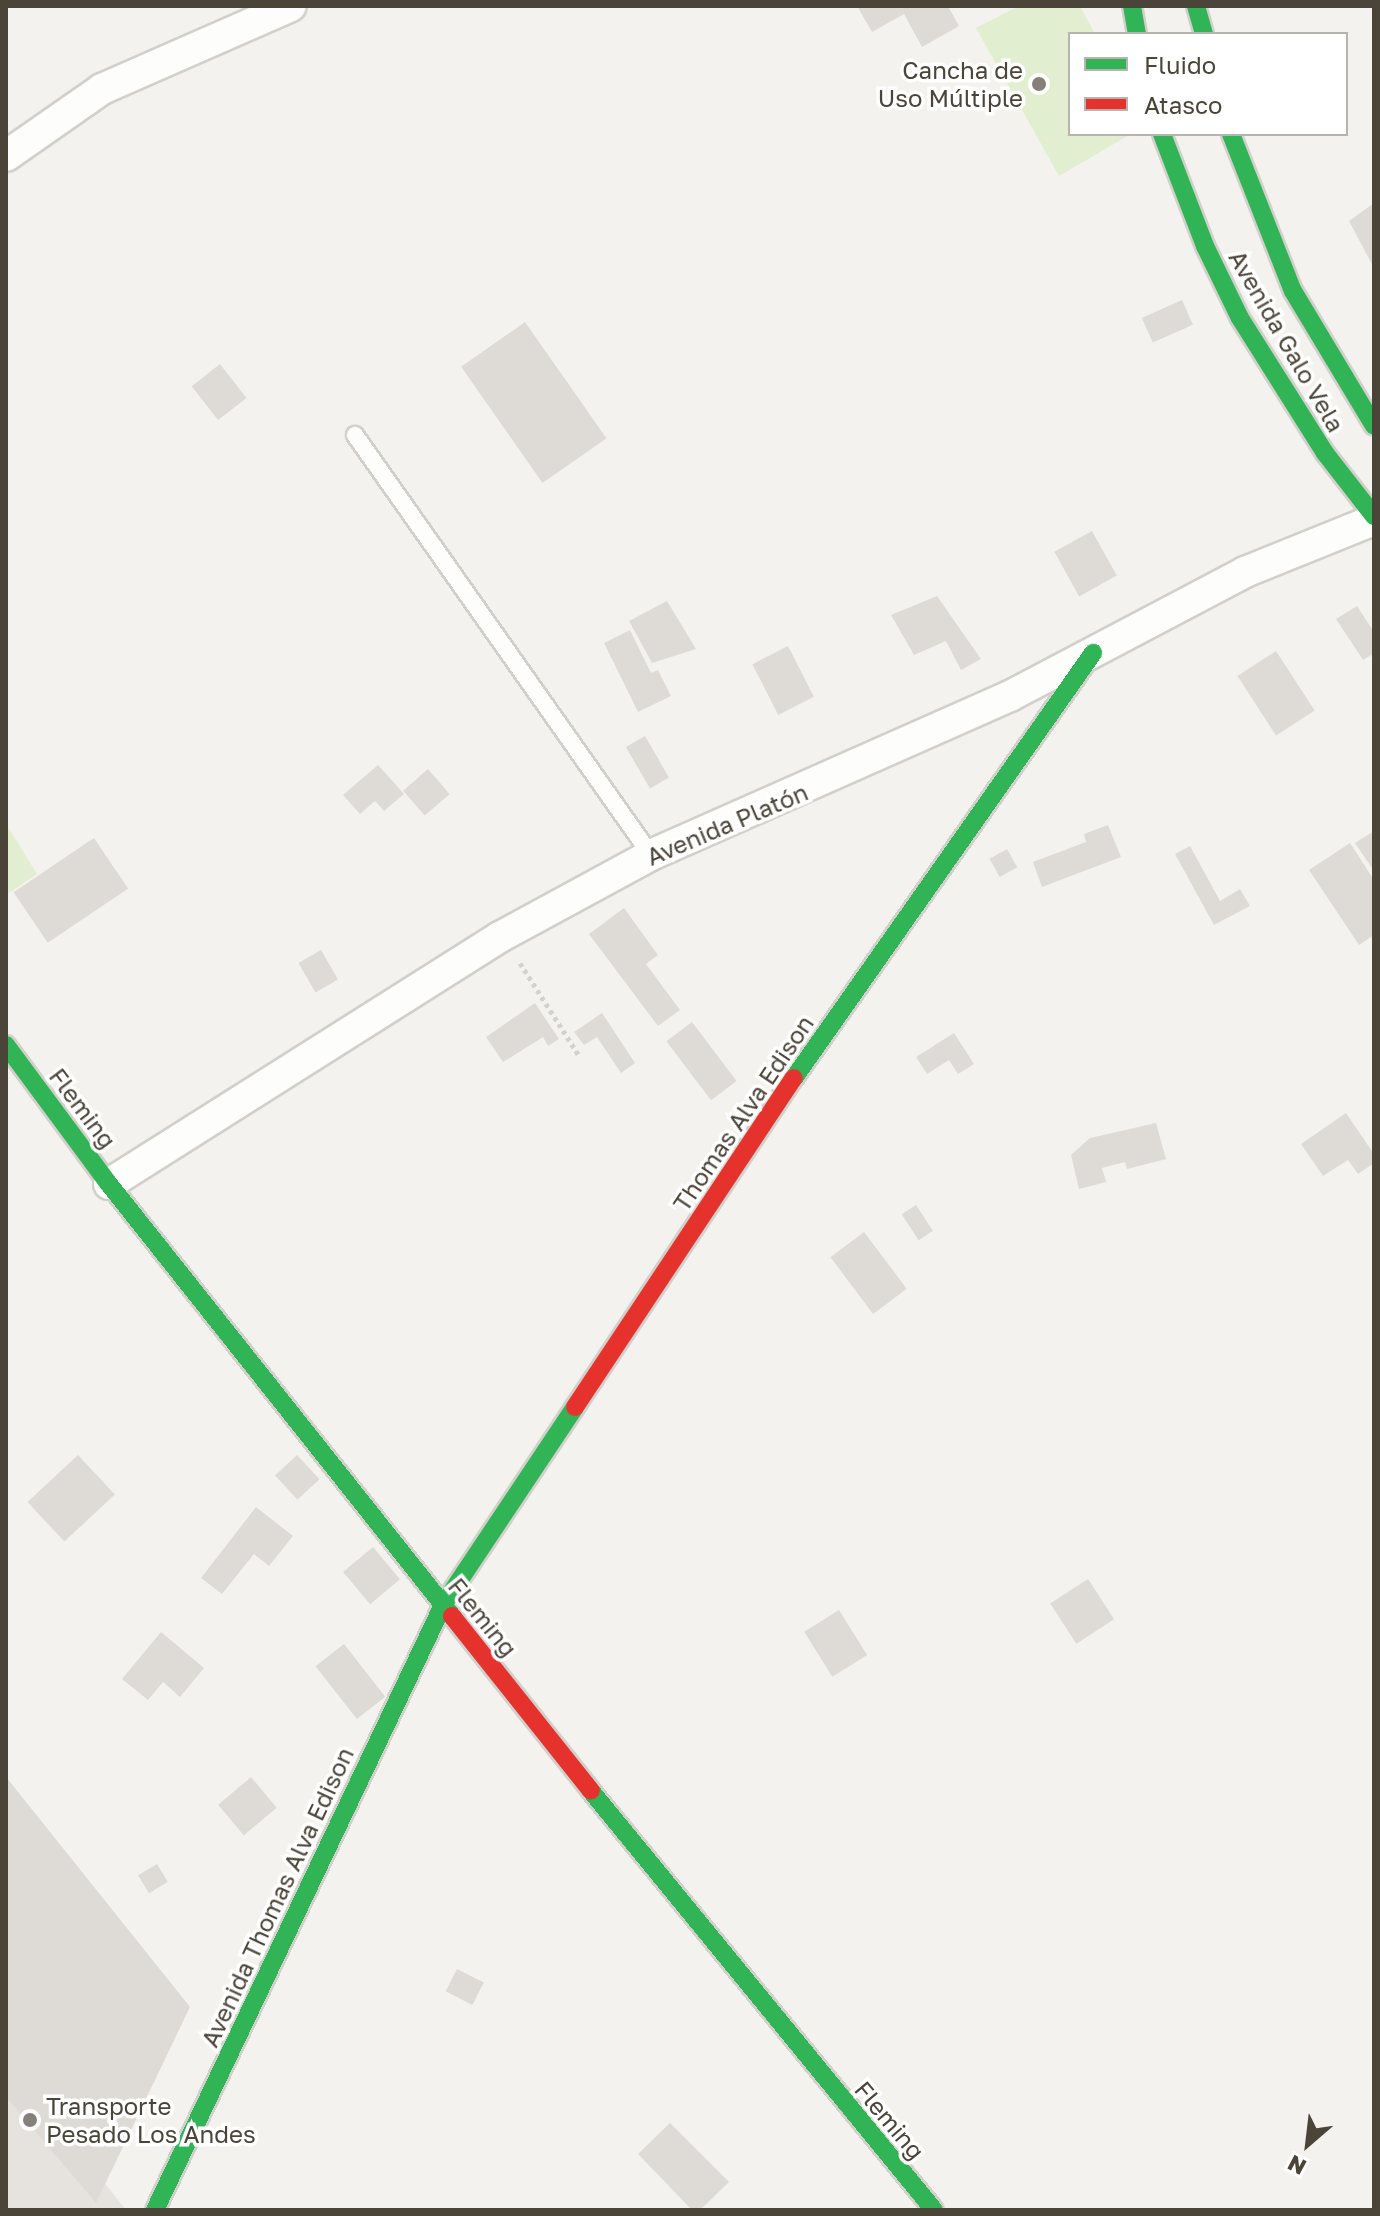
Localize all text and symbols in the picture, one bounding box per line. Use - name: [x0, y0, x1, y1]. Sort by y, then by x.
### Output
- legend: [1068, 32, 1348, 136]
- text: Fluido: [1144, 50, 1216, 79]
- place label: Cancha de Uso Múltiple: [878, 56, 1023, 112]
- marker: Cancha de Uso Múltiple: [1030, 75, 1048, 93]
- text: Atasco: [1144, 90, 1222, 119]
- street label: Avenida Galo Vela: [1223, 245, 1351, 437]
- street label: Avenida Platón: [642, 777, 812, 871]
- street label: Thomas Alva Edison: [667, 1010, 819, 1216]
- street label: Fleming: [44, 1062, 122, 1154]
- street label: Fleming: [443, 1572, 523, 1662]
- street label: Avenida Thomas Alva Edison: [195, 1743, 359, 2051]
- street label: Fleming: [849, 2075, 931, 2165]
- place label: Transporte Pesado Los Andes: [46, 2092, 256, 2148]
- north arrow: [1268, 2104, 1348, 2184]
- marker: Transporte Pesado Los Andes: [21, 2111, 39, 2129]
- text: N: [1283, 2150, 1310, 2181]

